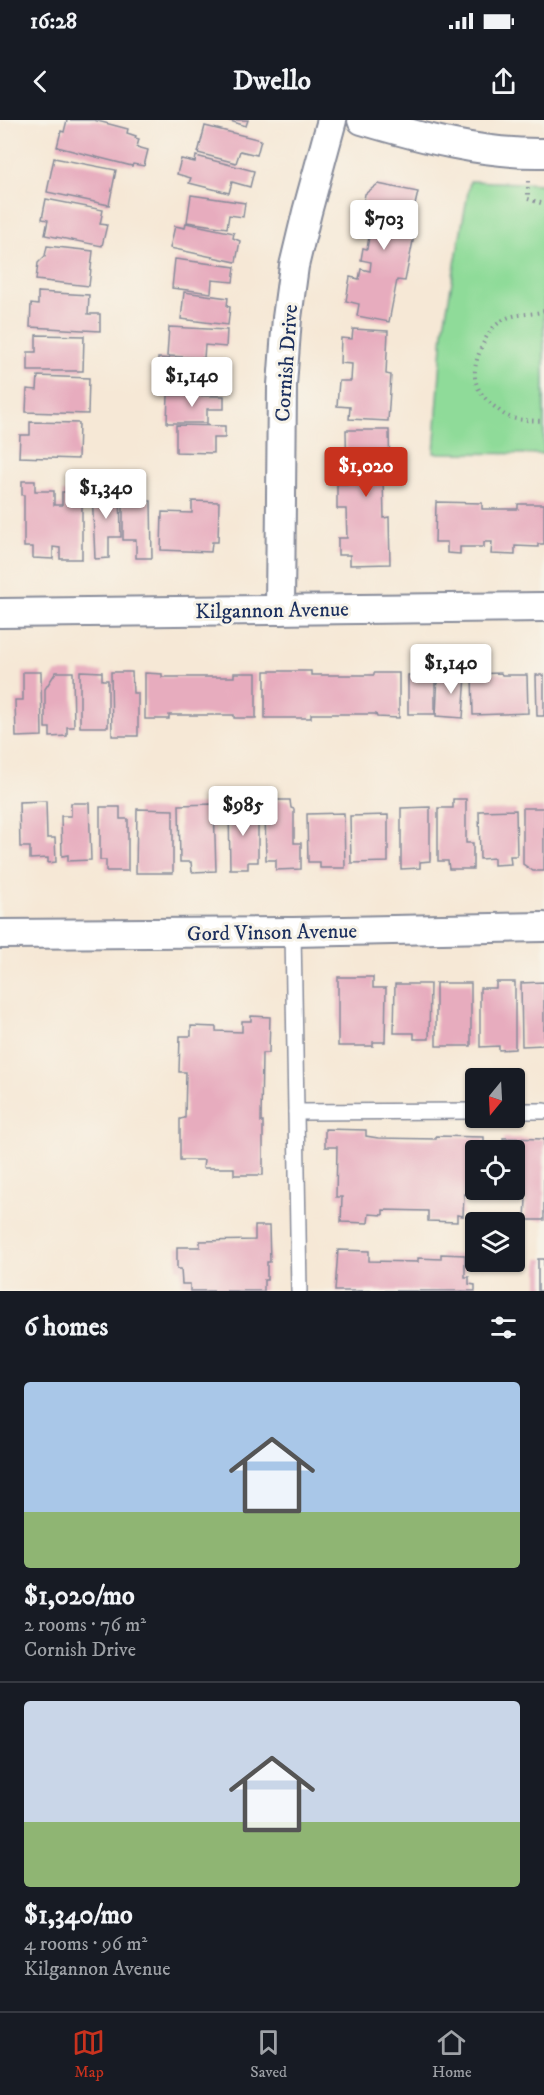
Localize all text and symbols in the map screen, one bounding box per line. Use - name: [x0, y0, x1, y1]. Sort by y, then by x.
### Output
- text: 16:28: [30, 8, 77, 35]
- text: Dwello: [233, 64, 311, 98]
- icon: back: [24, 65, 57, 98]
- icon: share: [487, 65, 520, 98]
- pin: $703: [348, 200, 420, 251]
- text: $703: [364, 207, 404, 232]
- street label: Cornish Drive: [270, 303, 304, 423]
- pin: $1,140: [143, 357, 241, 408]
- text: $1,140: [165, 364, 219, 389]
- pin: $1,020: [317, 447, 415, 498]
- text: $1,020: [339, 454, 394, 479]
- pin: $1,340: [57, 469, 155, 520]
- text: $1,340: [79, 476, 133, 501]
- street label: Kilgannon Avenue: [195, 597, 349, 625]
- pin: $1,140: [402, 644, 500, 695]
- text: $1,140: [424, 651, 478, 676]
- pin: $985: [207, 786, 279, 837]
- text: $985: [223, 793, 263, 818]
- street label: Gord Vinson Avenue: [187, 919, 358, 947]
- north arrow: [465, 1068, 525, 1128]
- map controls: [465, 1068, 525, 1272]
- button: locate: [465, 1140, 525, 1200]
- button: layers: [465, 1212, 525, 1272]
- text: 6 homes: [24, 1311, 108, 1344]
- icon: filters: [487, 1311, 520, 1344]
- icon: home: [218, 1421, 326, 1529]
- text: $1,020/mo: [24, 1580, 135, 1613]
- text: 2 rooms · 76 m²: [24, 1613, 146, 1638]
- text: Cornish Drive: [24, 1638, 136, 1663]
- icon: home: [218, 1740, 326, 1848]
- text: $1,340/mo: [24, 1899, 133, 1932]
- text: 4 rooms · 96 m²: [24, 1932, 147, 1957]
- text: Kilgannon Avenue: [24, 1957, 170, 1982]
- tab: Map: [72, 2026, 105, 2082]
- tab: Saved: [250, 2026, 287, 2082]
- tab: Home: [432, 2026, 472, 2082]

